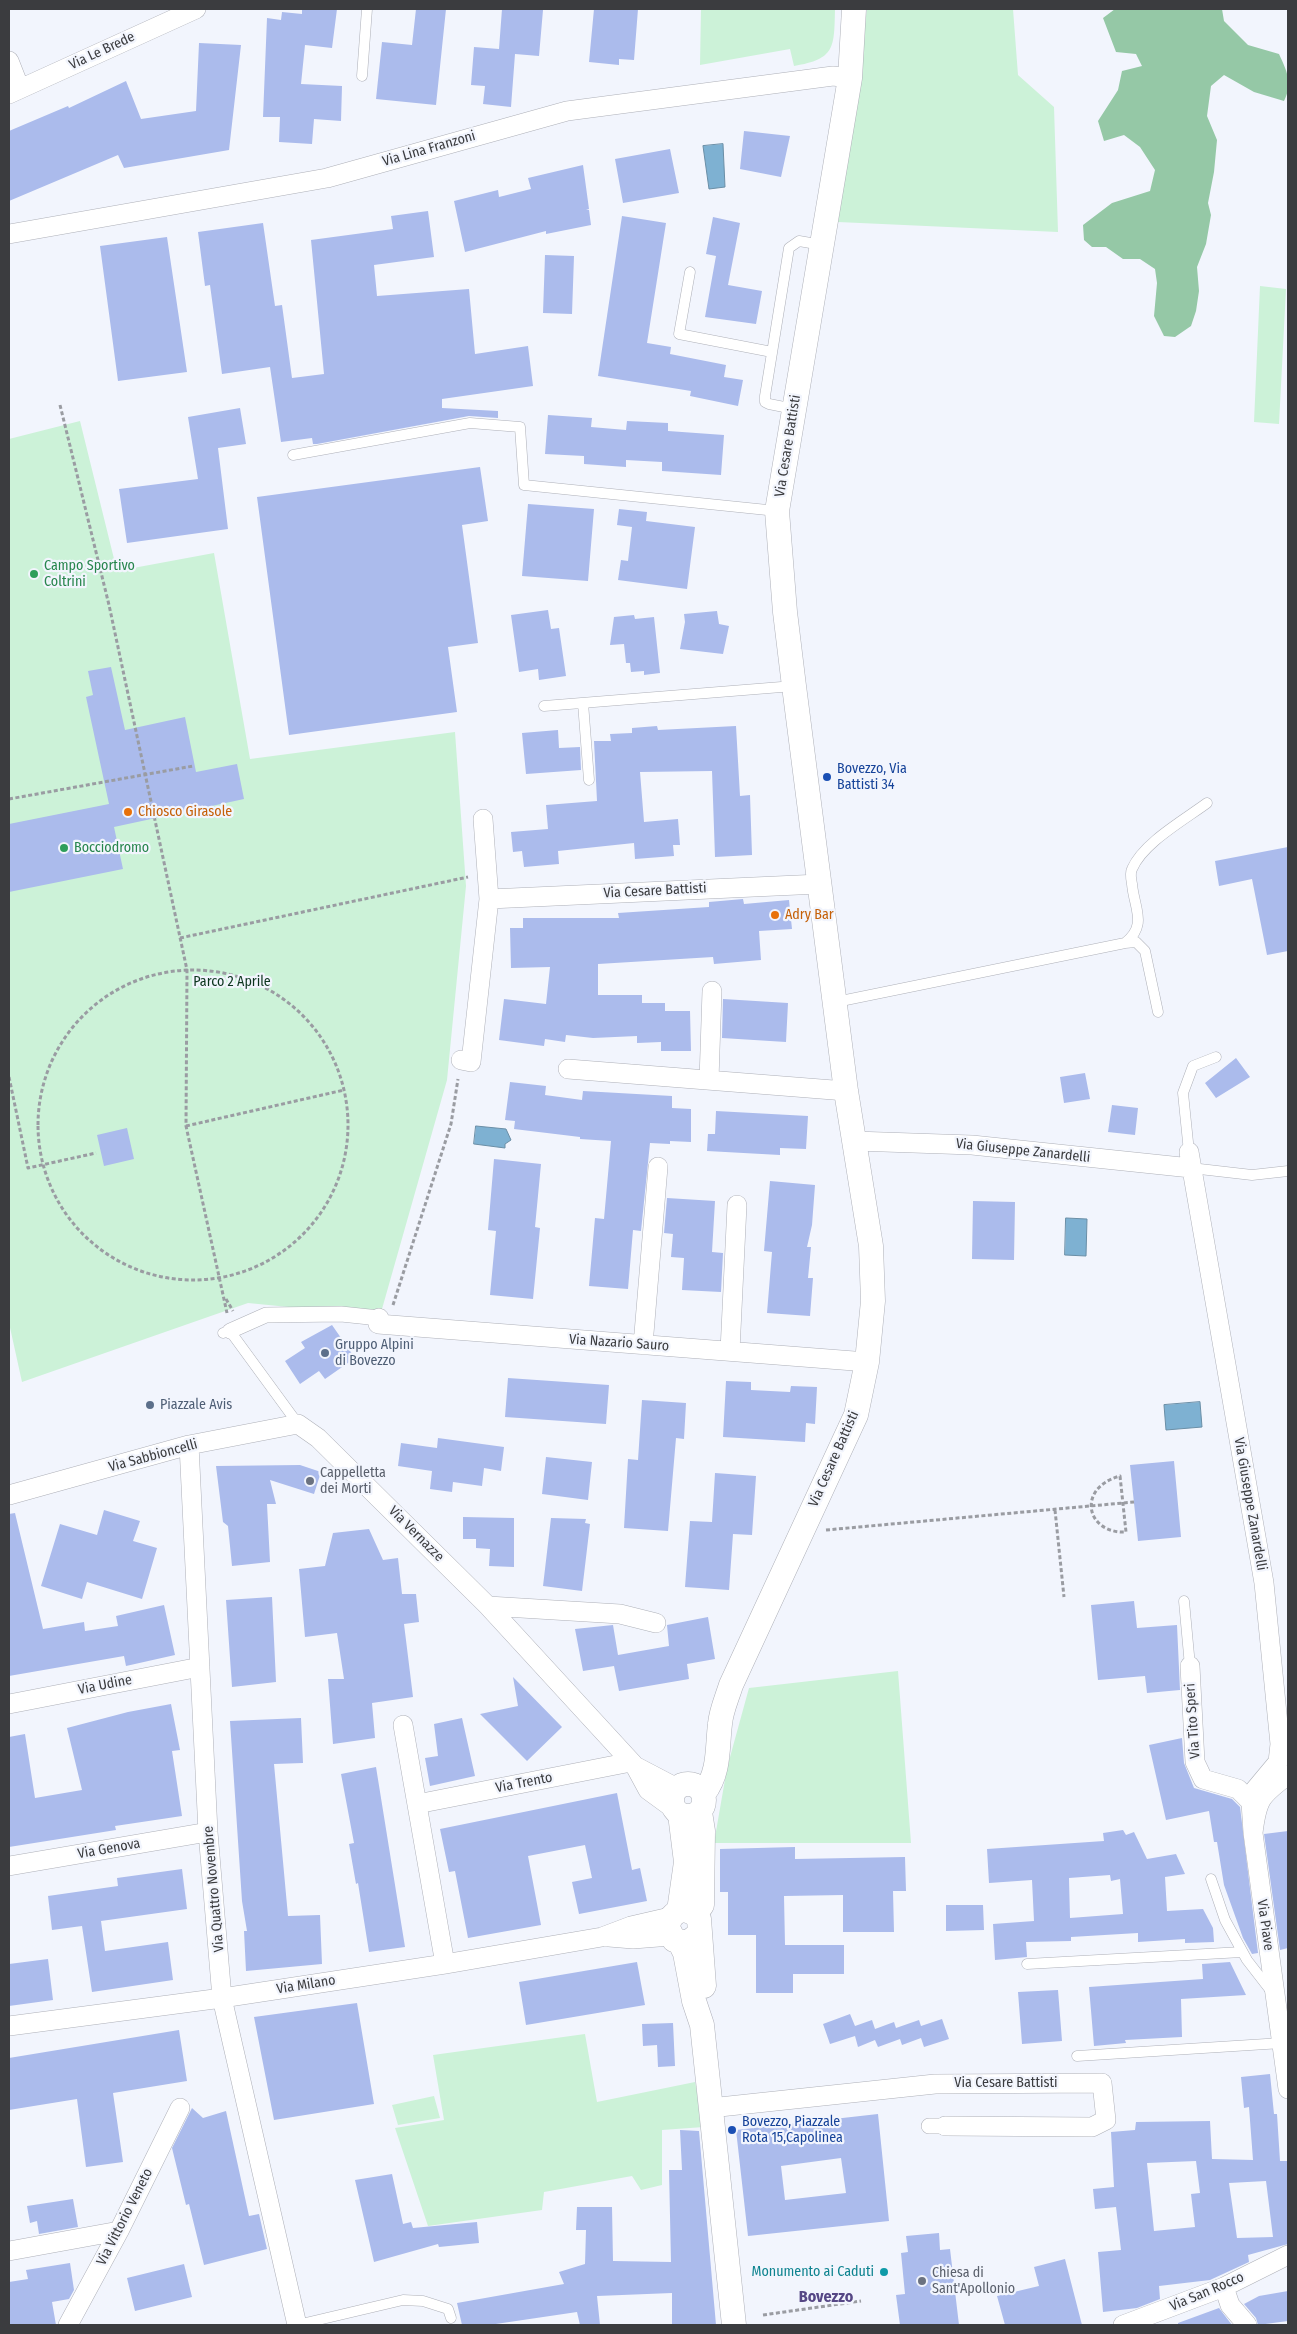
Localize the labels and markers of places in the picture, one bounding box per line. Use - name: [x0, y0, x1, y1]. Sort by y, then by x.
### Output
- place label: Campo Sportivo Coltrini: [44, 558, 135, 590]
- marker: Campo Sportivo Coltrini: [28, 568, 40, 580]
- place label: Bovezzo, Via Battisti 34: [837, 761, 907, 794]
- marker: Bovezzo, Via Battisti 34: [821, 771, 833, 783]
- place label: Chiosco Girasole: [138, 804, 232, 820]
- marker: Chiosco Girasole: [122, 806, 134, 818]
- place label: Bocciodromo: [74, 840, 149, 856]
- marker: Bocciodromo: [58, 842, 70, 854]
- place label: Adry Bar: [785, 907, 834, 923]
- marker: Adry Bar: [769, 909, 781, 921]
- place label: Gruppo Alpini di Bovezzo: [335, 1337, 414, 1370]
- marker: Gruppo Alpini di Bovezzo: [319, 1347, 331, 1359]
- place label: Piazzale Avis: [160, 1397, 232, 1413]
- marker: Piazzale Avis: [144, 1399, 156, 1411]
- place label: Cappelletta dei Morti: [320, 1465, 386, 1498]
- marker: Cappelletta dei Morti: [304, 1475, 316, 1487]
- place label: Bovezzo, Piazzale Rota 15,Capolinea: [742, 2114, 843, 2146]
- marker: Bovezzo, Piazzale Rota 15,Capolinea: [726, 2124, 738, 2136]
- place label: Monumento ai Caduti: [751, 2264, 874, 2280]
- place label: Chiesa di Sant'Apollonio: [932, 2265, 1015, 2298]
- marker: Monumento ai Caduti: [878, 2266, 890, 2278]
- marker: Chiesa di Sant'Apollonio: [916, 2275, 928, 2287]

